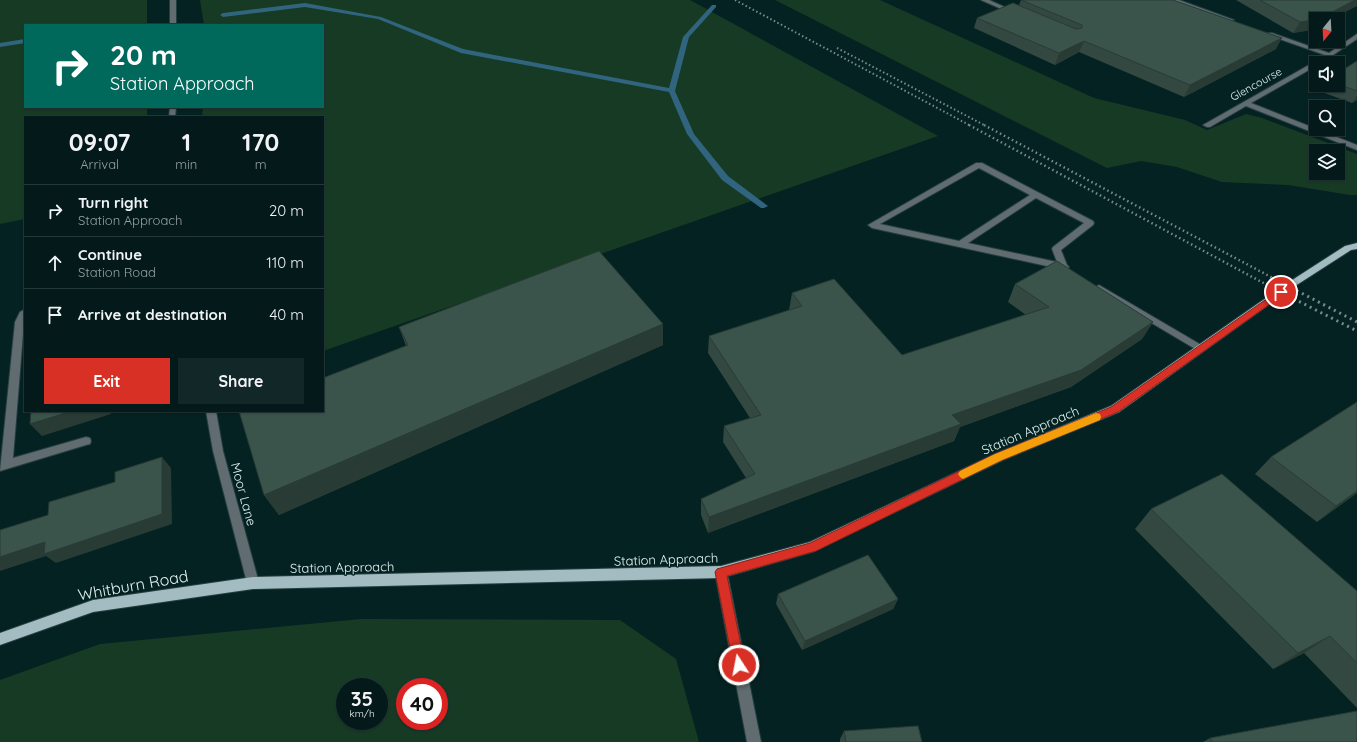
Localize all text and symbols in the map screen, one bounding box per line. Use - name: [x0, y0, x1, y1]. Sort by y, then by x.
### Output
- north arrow: [1309, 12, 1345, 48]
- map controls: [1309, 12, 1345, 180]
- text: 20 m: [110, 37, 177, 72]
- icon: right: [44, 40, 96, 92]
- button: sound: [1309, 56, 1345, 92]
- street label: Glencourse: [1228, 64, 1284, 104]
- text: Station Approach: [110, 72, 255, 95]
- button: search: [1309, 100, 1345, 136]
- text: 09:07: [69, 127, 131, 157]
- text: 1: [182, 127, 191, 157]
- text: 170: [242, 127, 279, 157]
- button: layers: [1309, 144, 1345, 180]
- text: Arrival: [80, 156, 119, 172]
- text: min: [175, 156, 197, 172]
- text: m: [255, 156, 267, 172]
- text: Turn right: [78, 193, 149, 212]
- icon: right: [44, 200, 66, 222]
- text: 20 m: [269, 201, 304, 220]
- text: Station Approach: [78, 212, 182, 228]
- text: Continue: [78, 245, 142, 264]
- icon: ahead: [44, 252, 66, 274]
- text: 110 m: [266, 253, 304, 272]
- text: Station Road: [78, 264, 156, 280]
- pin: [1264, 275, 1298, 309]
- icon: arrive: [1270, 281, 1292, 303]
- icon: arrive: [44, 304, 66, 326]
- text: Arrive at destination: [78, 305, 227, 324]
- text: 40 m: [269, 305, 304, 324]
- button: Exit: [44, 358, 170, 404]
- button: Share: [178, 358, 304, 404]
- street label: Station Approach: [979, 402, 1081, 458]
- street label: Moor Lane: [228, 461, 260, 527]
- street label: Station Approach: [614, 549, 718, 569]
- street label: Station Approach: [290, 558, 394, 576]
- street label: Whitburn Road: [76, 565, 190, 605]
- position arrow: [718, 644, 760, 686]
- speed limit sign: 40: [396, 678, 448, 730]
- text: 35: [351, 686, 373, 711]
- text: km/h: [349, 707, 375, 720]

